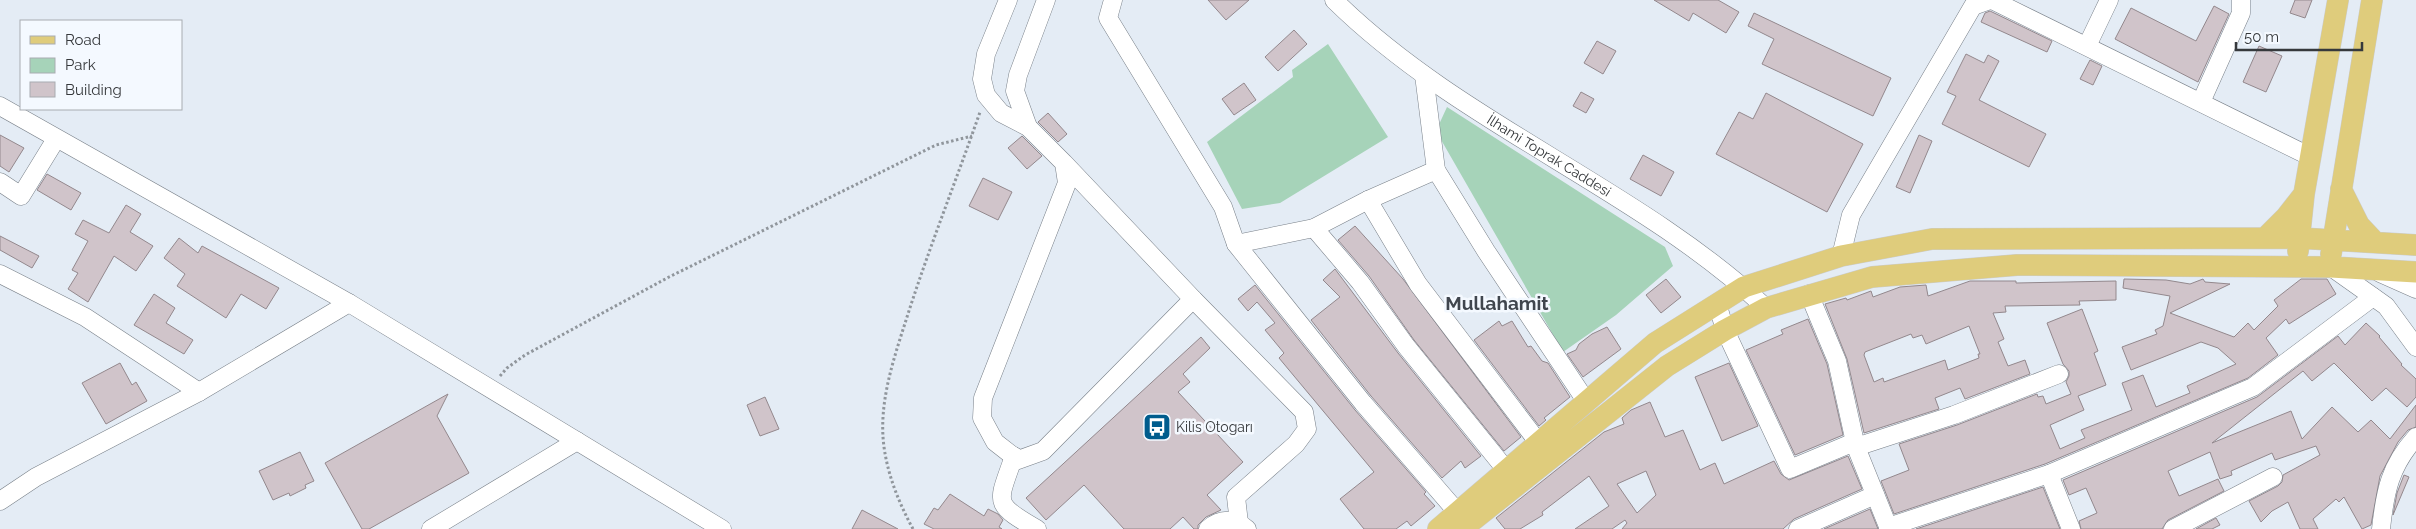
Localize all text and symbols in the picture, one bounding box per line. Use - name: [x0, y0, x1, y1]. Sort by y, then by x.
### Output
- legend: [20, 20, 182, 110]
- scale bar: [2236, 20, 2362, 52]
- text: 50 m: [2244, 28, 2279, 46]
- text: Road: [65, 31, 101, 49]
- text: Park: [65, 56, 96, 74]
- text: Building: [65, 81, 122, 99]
- street label: İlhami Toprak Caddesi: [1484, 110, 1614, 200]
- district label: Mullahamit: [1445, 292, 1549, 314]
- bus stop icon: Kilis Otogarı: [1142, 412, 1172, 442]
- place label: Kilis Otogarı: [1176, 419, 1253, 435]

